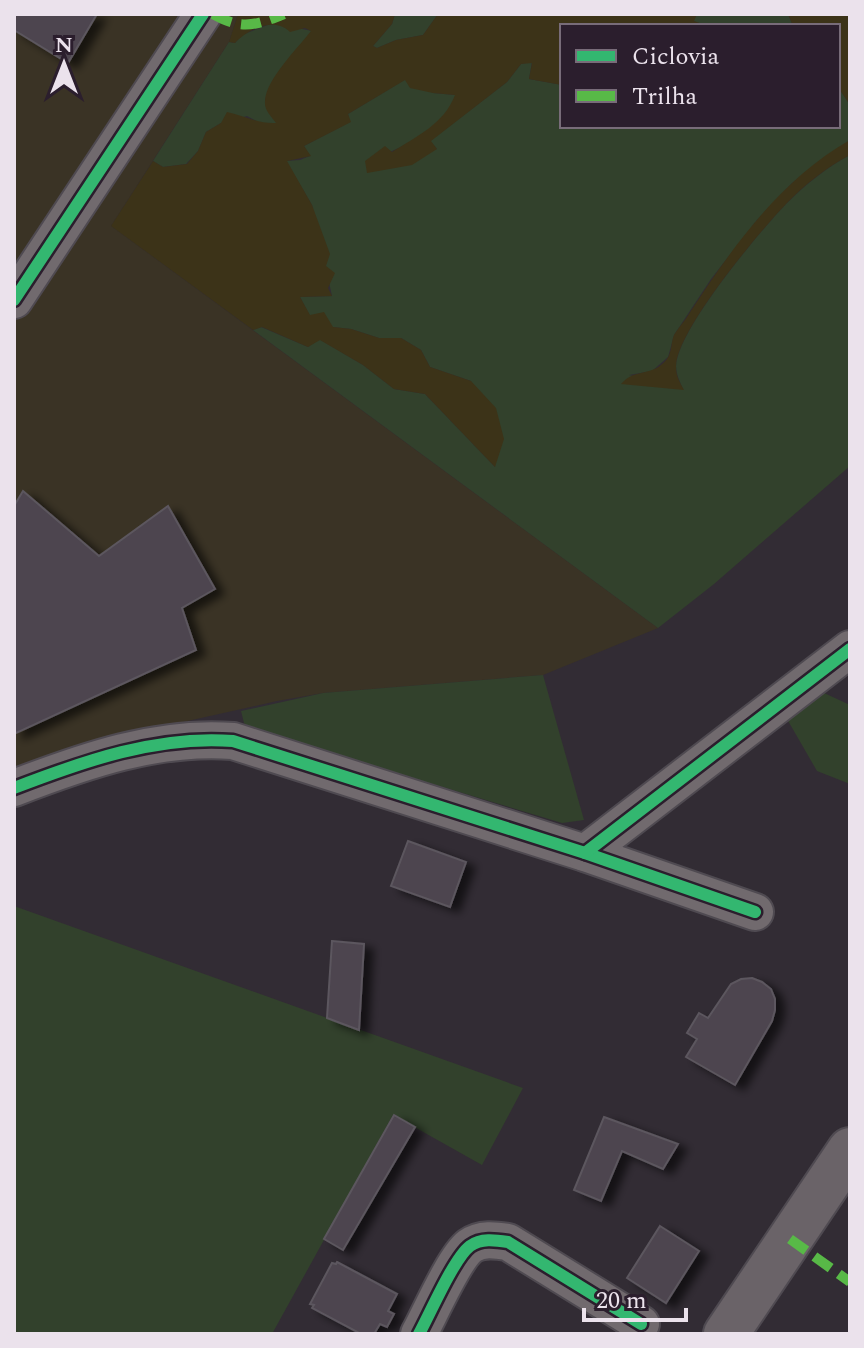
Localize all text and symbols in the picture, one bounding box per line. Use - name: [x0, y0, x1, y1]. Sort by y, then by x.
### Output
- north arrow: [24, 24, 104, 104]
- legend: [560, 24, 840, 128]
- text: N: [55, 29, 73, 62]
- text: Ciclovia: [632, 39, 719, 75]
- text: Trilha: [632, 79, 697, 115]
- scale bar: [584, 1272, 686, 1322]
- text: 20 m: [596, 1283, 647, 1319]

